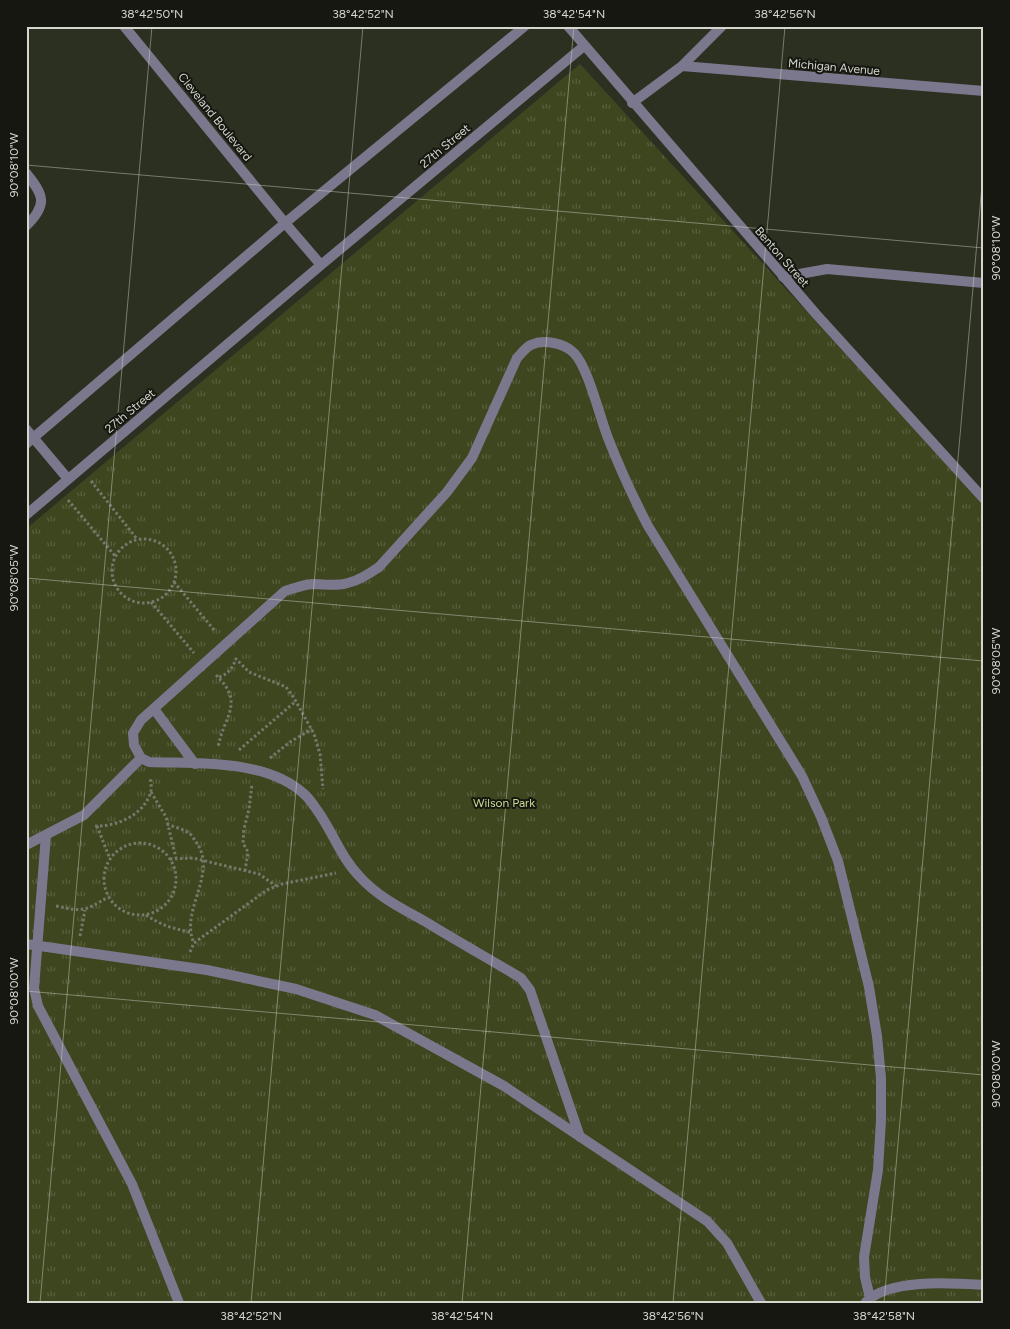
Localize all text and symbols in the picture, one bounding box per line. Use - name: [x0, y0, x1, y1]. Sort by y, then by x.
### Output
- text: 38°42'50"N: [121, 7, 183, 21]
- text: 38°42'52"N: [332, 7, 394, 21]
- text: 38°42'54"N: [543, 7, 605, 21]
- text: 38°42'56"N: [754, 7, 816, 21]
- street label: Michigan Avenue: [787, 56, 881, 78]
- street label: Cleveland Boulevard: [175, 70, 255, 164]
- street label: 27th Street: [417, 121, 473, 171]
- text: 90°08'10"W: [7, 132, 21, 197]
- text: 90°08'10"W: [989, 215, 1003, 280]
- street label: Benton Street: [752, 224, 812, 290]
- street label: 27th Street: [102, 386, 158, 436]
- text: 90°08'05"W: [7, 544, 21, 611]
- text: 90°08'05"W: [989, 627, 1003, 694]
- park label: Wilson Park: [473, 796, 535, 810]
- text: 90°08'00"W: [7, 957, 21, 1025]
- text: 90°08'00"W: [989, 1040, 1003, 1108]
- text: 38°42'52"N: [220, 1309, 282, 1323]
- text: 38°42'54"N: [431, 1309, 493, 1323]
- text: 38°42'56"N: [642, 1309, 704, 1323]
- text: 38°42'58"N: [853, 1309, 915, 1323]

